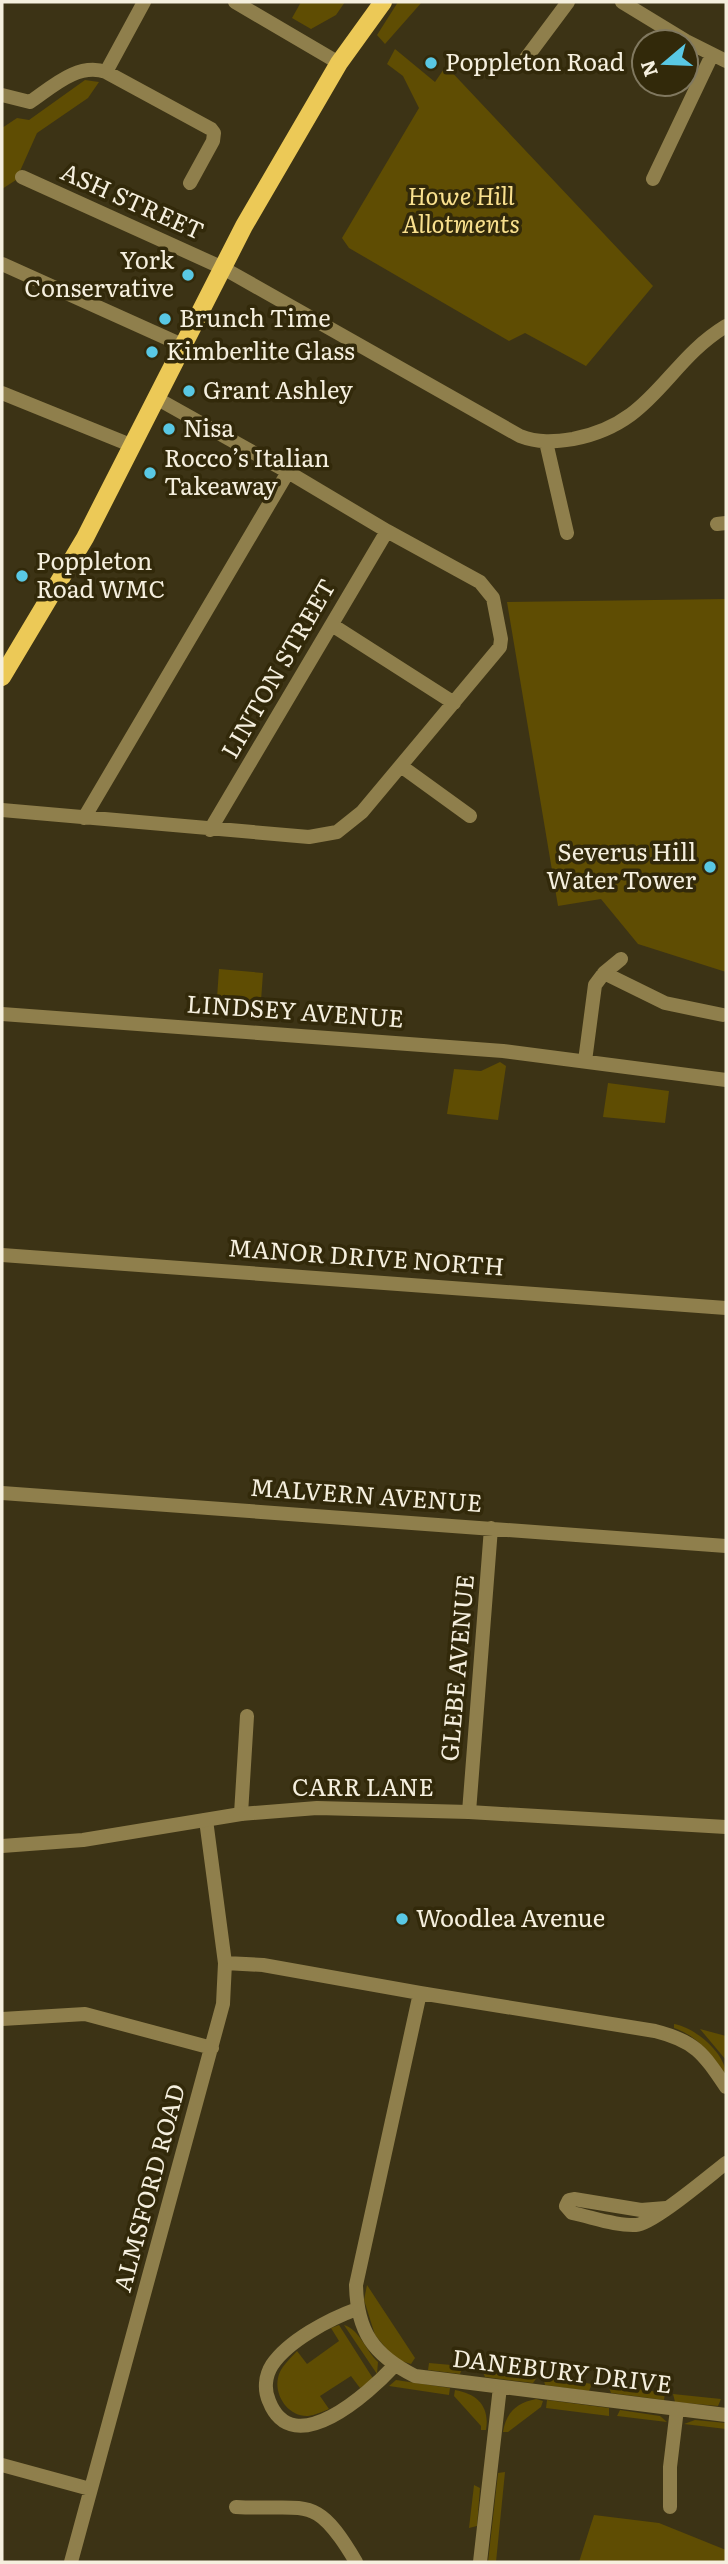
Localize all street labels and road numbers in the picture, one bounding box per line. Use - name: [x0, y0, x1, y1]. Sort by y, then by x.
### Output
- street label: ASH STREET: [56, 153, 210, 247]
- street label: LINTON STREET: [211, 571, 343, 764]
- street label: LINDSEY AVENUE: [185, 984, 405, 1035]
- street label: MANOR DRIVE NORTH: [227, 1228, 505, 1283]
- street label: MALVERN AVENUE: [249, 1468, 483, 1519]
- street label: GLEBE AVENUE: [430, 1573, 481, 1763]
- street label: CARR LANE: [292, 1768, 434, 1803]
- street label: ALMSFORD ROAD: [103, 2080, 192, 2295]
- street label: DANEBURY DRIVE: [451, 2339, 674, 2400]

